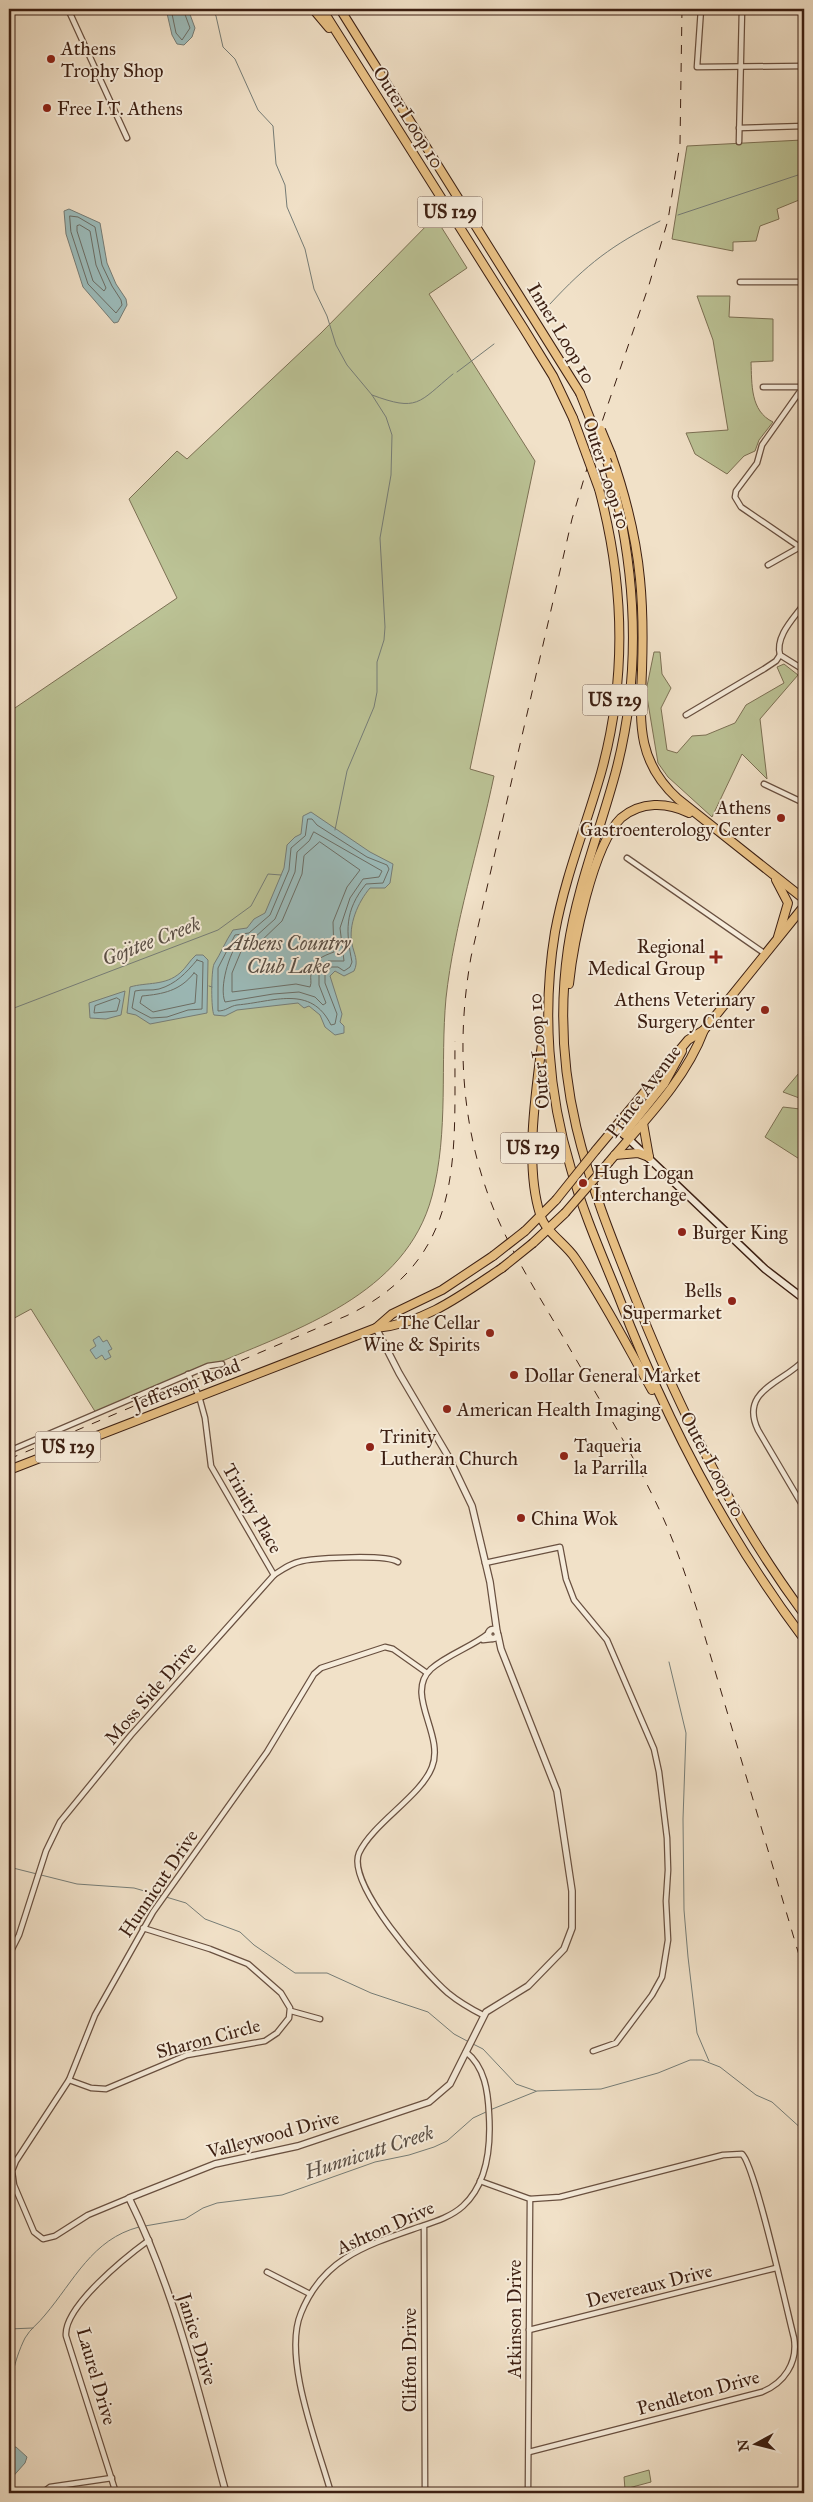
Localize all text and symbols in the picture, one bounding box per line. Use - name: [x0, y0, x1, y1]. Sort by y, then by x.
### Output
- place label: Athens Trophy Shop: [60, 37, 164, 82]
- marker: Athens Trophy Shop: [45, 53, 57, 65]
- street label: Outer Loop 10: [368, 62, 449, 173]
- place label: Free I.T. Athens: [57, 97, 183, 120]
- marker: Free I.T. Athens: [41, 102, 53, 114]
- road number: US 129: [418, 196, 482, 228]
- street label: Inner Loop 10: [523, 279, 601, 388]
- street label: Outer Loop 10: [578, 414, 635, 532]
- road number: US 129: [582, 684, 648, 716]
- place label: Athens Gastroenterology Center: [580, 796, 772, 842]
- marker: Athens Gastroenterology Center: [775, 812, 787, 824]
- water label: Gojitee Creek: [98, 911, 204, 971]
- water label: Athens Country Club Lake: [224, 931, 352, 978]
- place label: Regional Medical Group: [587, 935, 706, 980]
- marker: Regional Medical Group: [709, 950, 723, 964]
- place label: Athens Veterinary Surgery Center: [614, 988, 756, 1034]
- street label: Outer Loop 10: [523, 992, 554, 1110]
- marker: Athens Veterinary Surgery Center: [759, 1004, 771, 1016]
- street label: Prince Avenue: [601, 1040, 686, 1142]
- road number: US 129: [500, 1132, 566, 1164]
- place label: Hugh Logan Interchange: [593, 1161, 694, 1207]
- marker: Hugh Logan Interchange: [577, 1177, 589, 1189]
- place label: Burger King: [692, 1221, 788, 1245]
- marker: Burger King: [676, 1226, 688, 1238]
- place label: Bells Supermarket: [622, 1279, 722, 1324]
- marker: Bells Supermarket: [726, 1295, 738, 1307]
- place label: The Cellar Wine & Spirits: [363, 1311, 481, 1356]
- marker: The Cellar Wine & Spirits: [484, 1327, 496, 1339]
- street label: Jefferson Road: [127, 1353, 244, 1417]
- place label: Dollar General Market: [524, 1364, 701, 1387]
- marker: Dollar General Market: [508, 1369, 520, 1381]
- place label: American Health Imaging: [456, 1398, 660, 1422]
- marker: American Health Imaging: [441, 1403, 453, 1415]
- street label: Outer Loop 10: [675, 1408, 750, 1521]
- place label: Trinity Lutheran Church: [380, 1425, 518, 1470]
- road number: US 129: [36, 1431, 100, 1462]
- place label: Taqueria la Parrilla: [574, 1434, 649, 1479]
- marker: Trinity Lutheran Church: [364, 1441, 376, 1453]
- marker: Taqueria la Parrilla: [558, 1450, 570, 1462]
- street label: Trinity Place: [218, 1459, 288, 1557]
- place label: China Wok: [531, 1507, 618, 1530]
- marker: China Wok: [515, 1512, 527, 1524]
- street label: Moss Side Drive: [100, 1637, 201, 1749]
- street label: Hunnicut Drive: [114, 1825, 203, 1942]
- street label: Sharon Circle: [154, 2014, 263, 2063]
- street label: Valleywood Drive: [203, 2106, 342, 2163]
- water label: Hunnicutt Creek: [301, 2120, 437, 2184]
- street label: Ashton Drive: [332, 2196, 438, 2260]
- street label: Devereaux Drive: [584, 2259, 715, 2312]
- street label: Atkinson Drive: [503, 2260, 526, 2379]
- street label: Janice Drive: [171, 2289, 222, 2388]
- street label: Clifton Drive: [398, 2308, 421, 2412]
- street label: Laurel Drive: [72, 2325, 121, 2428]
- street label: Pendleton Drive: [634, 2365, 762, 2420]
- north arrow: [730, 2420, 780, 2470]
- text: N: [734, 2438, 753, 2452]

